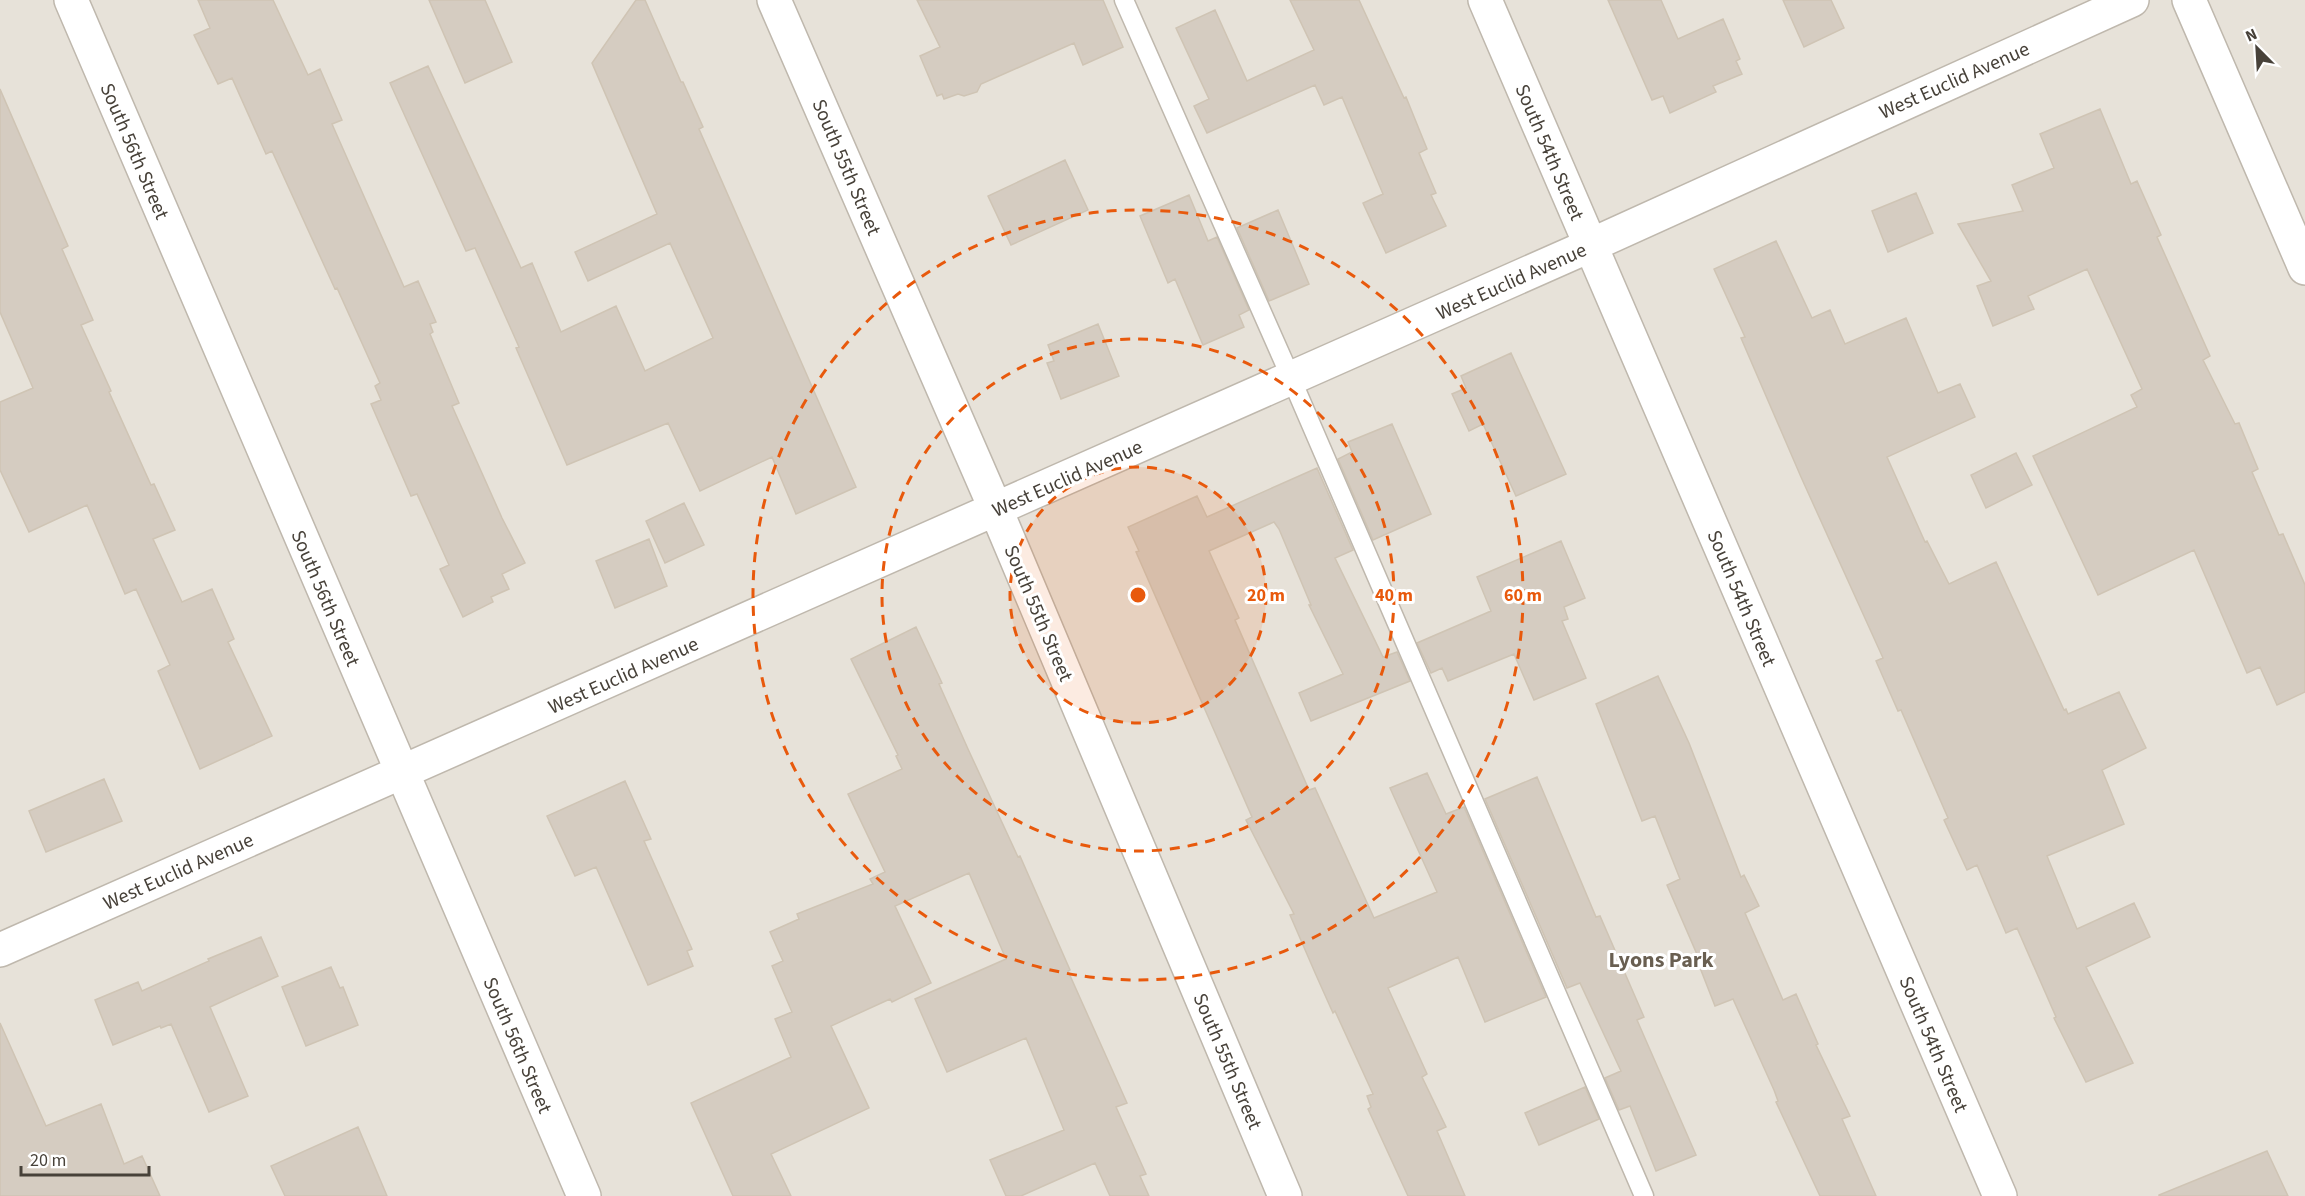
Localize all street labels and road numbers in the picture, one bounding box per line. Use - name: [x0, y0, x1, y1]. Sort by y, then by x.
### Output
- street label: West Euclid Avenue: [1875, 35, 2034, 127]
- street label: South 56th Street: [93, 79, 176, 224]
- street label: South 54th Street: [1508, 80, 1591, 225]
- street label: South 55th Street: [805, 95, 888, 240]
- street label: West Euclid Avenue: [1432, 236, 1591, 328]
- street label: West Euclid Avenue: [988, 433, 1147, 525]
- street label: South 56th Street: [284, 526, 367, 671]
- street label: South 54th Street: [1700, 526, 1783, 671]
- street label: South 55th Street: [997, 541, 1080, 686]
- street label: West Euclid Avenue: [544, 630, 703, 722]
- street label: West Euclid Avenue: [99, 826, 258, 918]
- street label: South 54th Street: [1892, 972, 1975, 1117]
- street label: South 56th Street: [476, 973, 559, 1118]
- street label: South 55th Street: [1186, 989, 1269, 1134]

